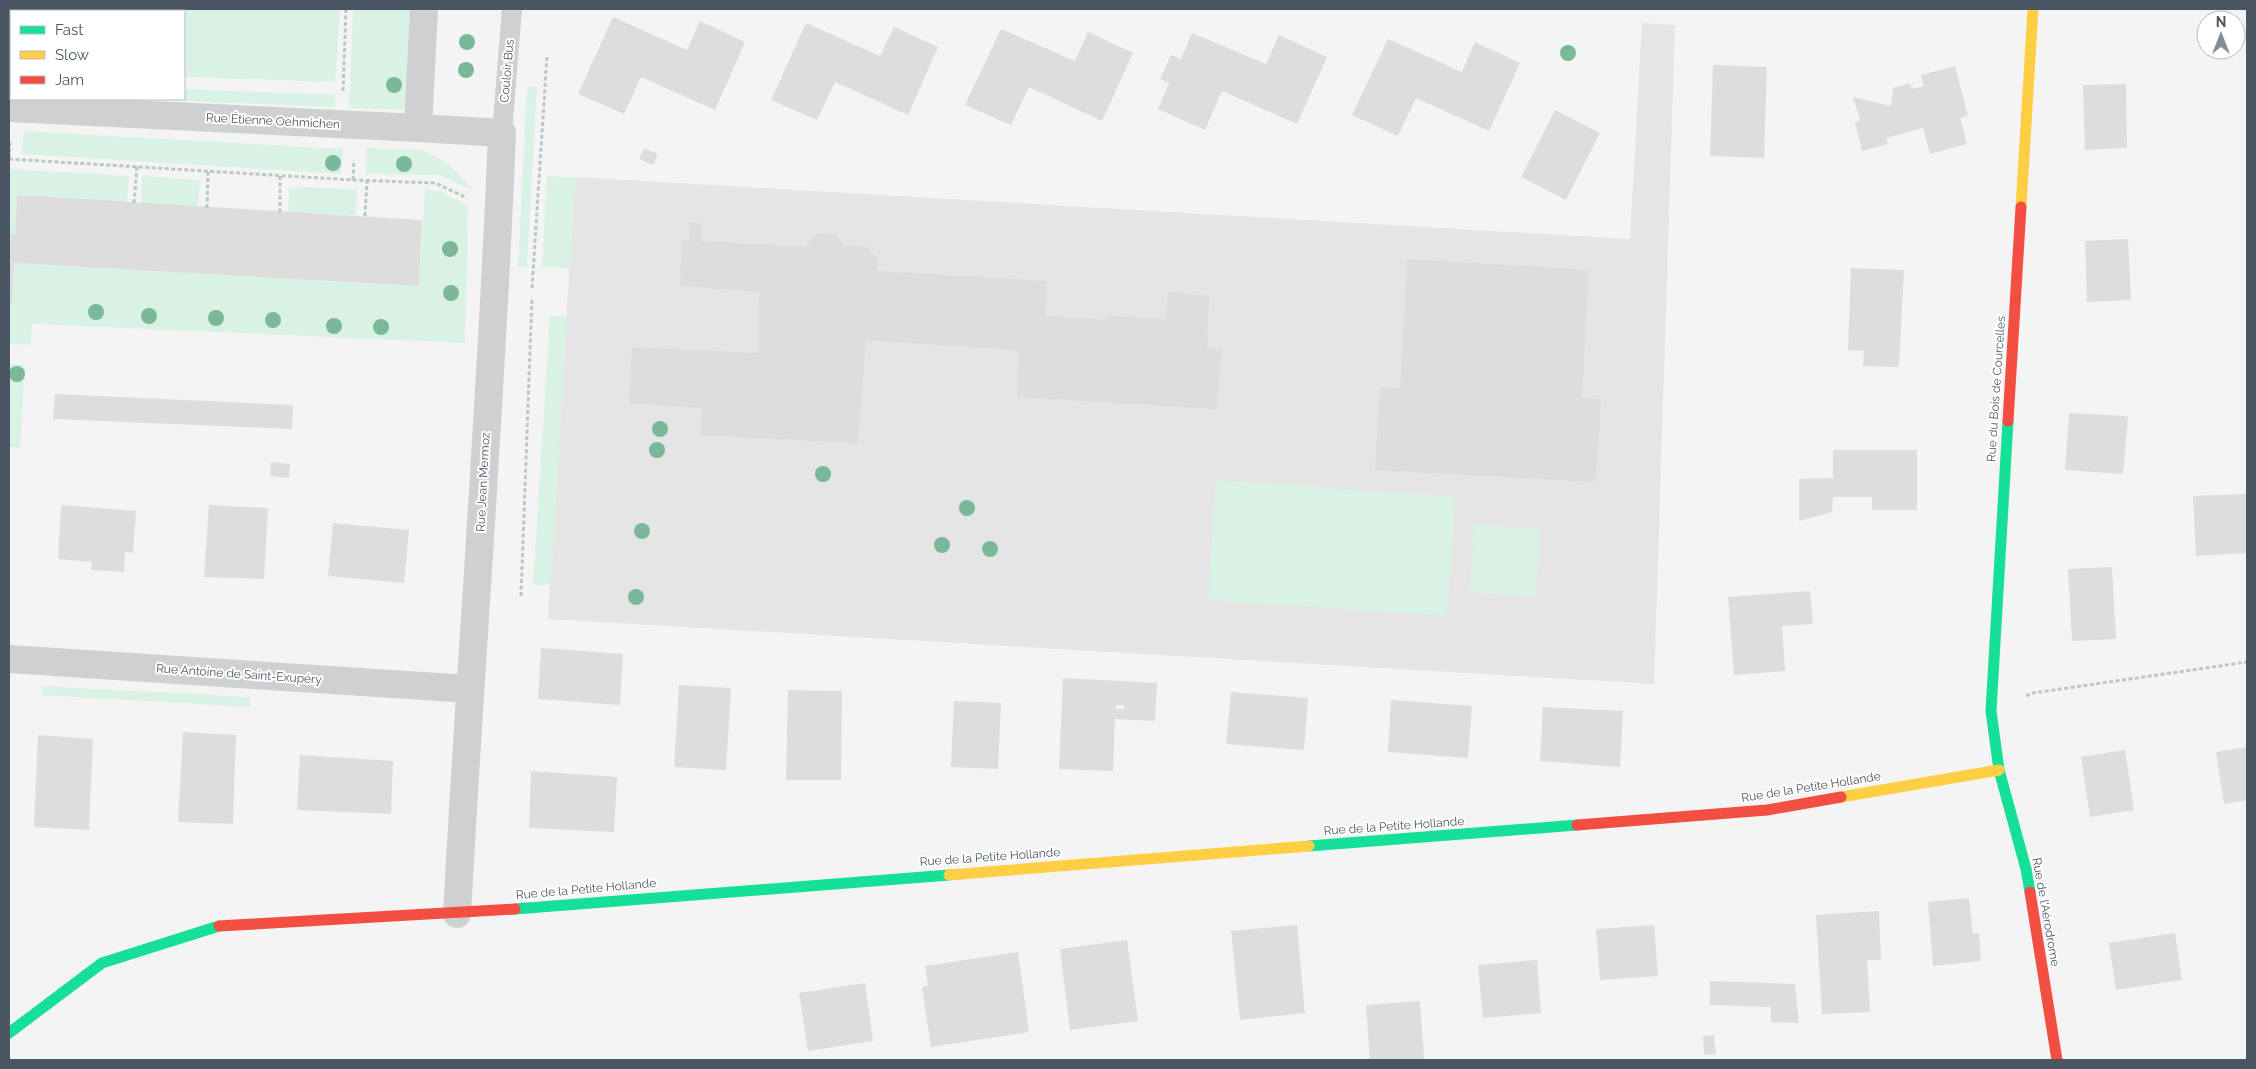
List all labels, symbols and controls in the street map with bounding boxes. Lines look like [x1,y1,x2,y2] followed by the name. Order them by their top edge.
[10,10,185,100] legend
[2196,10,2246,60] north arrow
[2216,14,2226,30] text: N
[55,21,83,39] text: Fast
[497,39,517,103] street label: Couloir Bus
[55,46,89,64] text: Slow
[55,71,84,89] text: Jam
[206,110,340,132] street label: Rue Étienne Oehmichen
[1984,315,2008,462] street label: Rue du Bois de Courcelles
[473,432,493,532] street label: Rue Jean Mermoz
[156,661,323,687] street label: Rue Antoine de Saint-Exupéry
[1740,769,1882,805] street label: Rue de la Petite Hollande
[1323,814,1465,838] street label: Rue de la Petite Hollande
[919,845,1061,869] street label: Rue de la Petite Hollande
[2030,857,2062,967] street label: Rue de l'Aérodrome
[515,876,657,902] street label: Rue de la Petite Hollande

